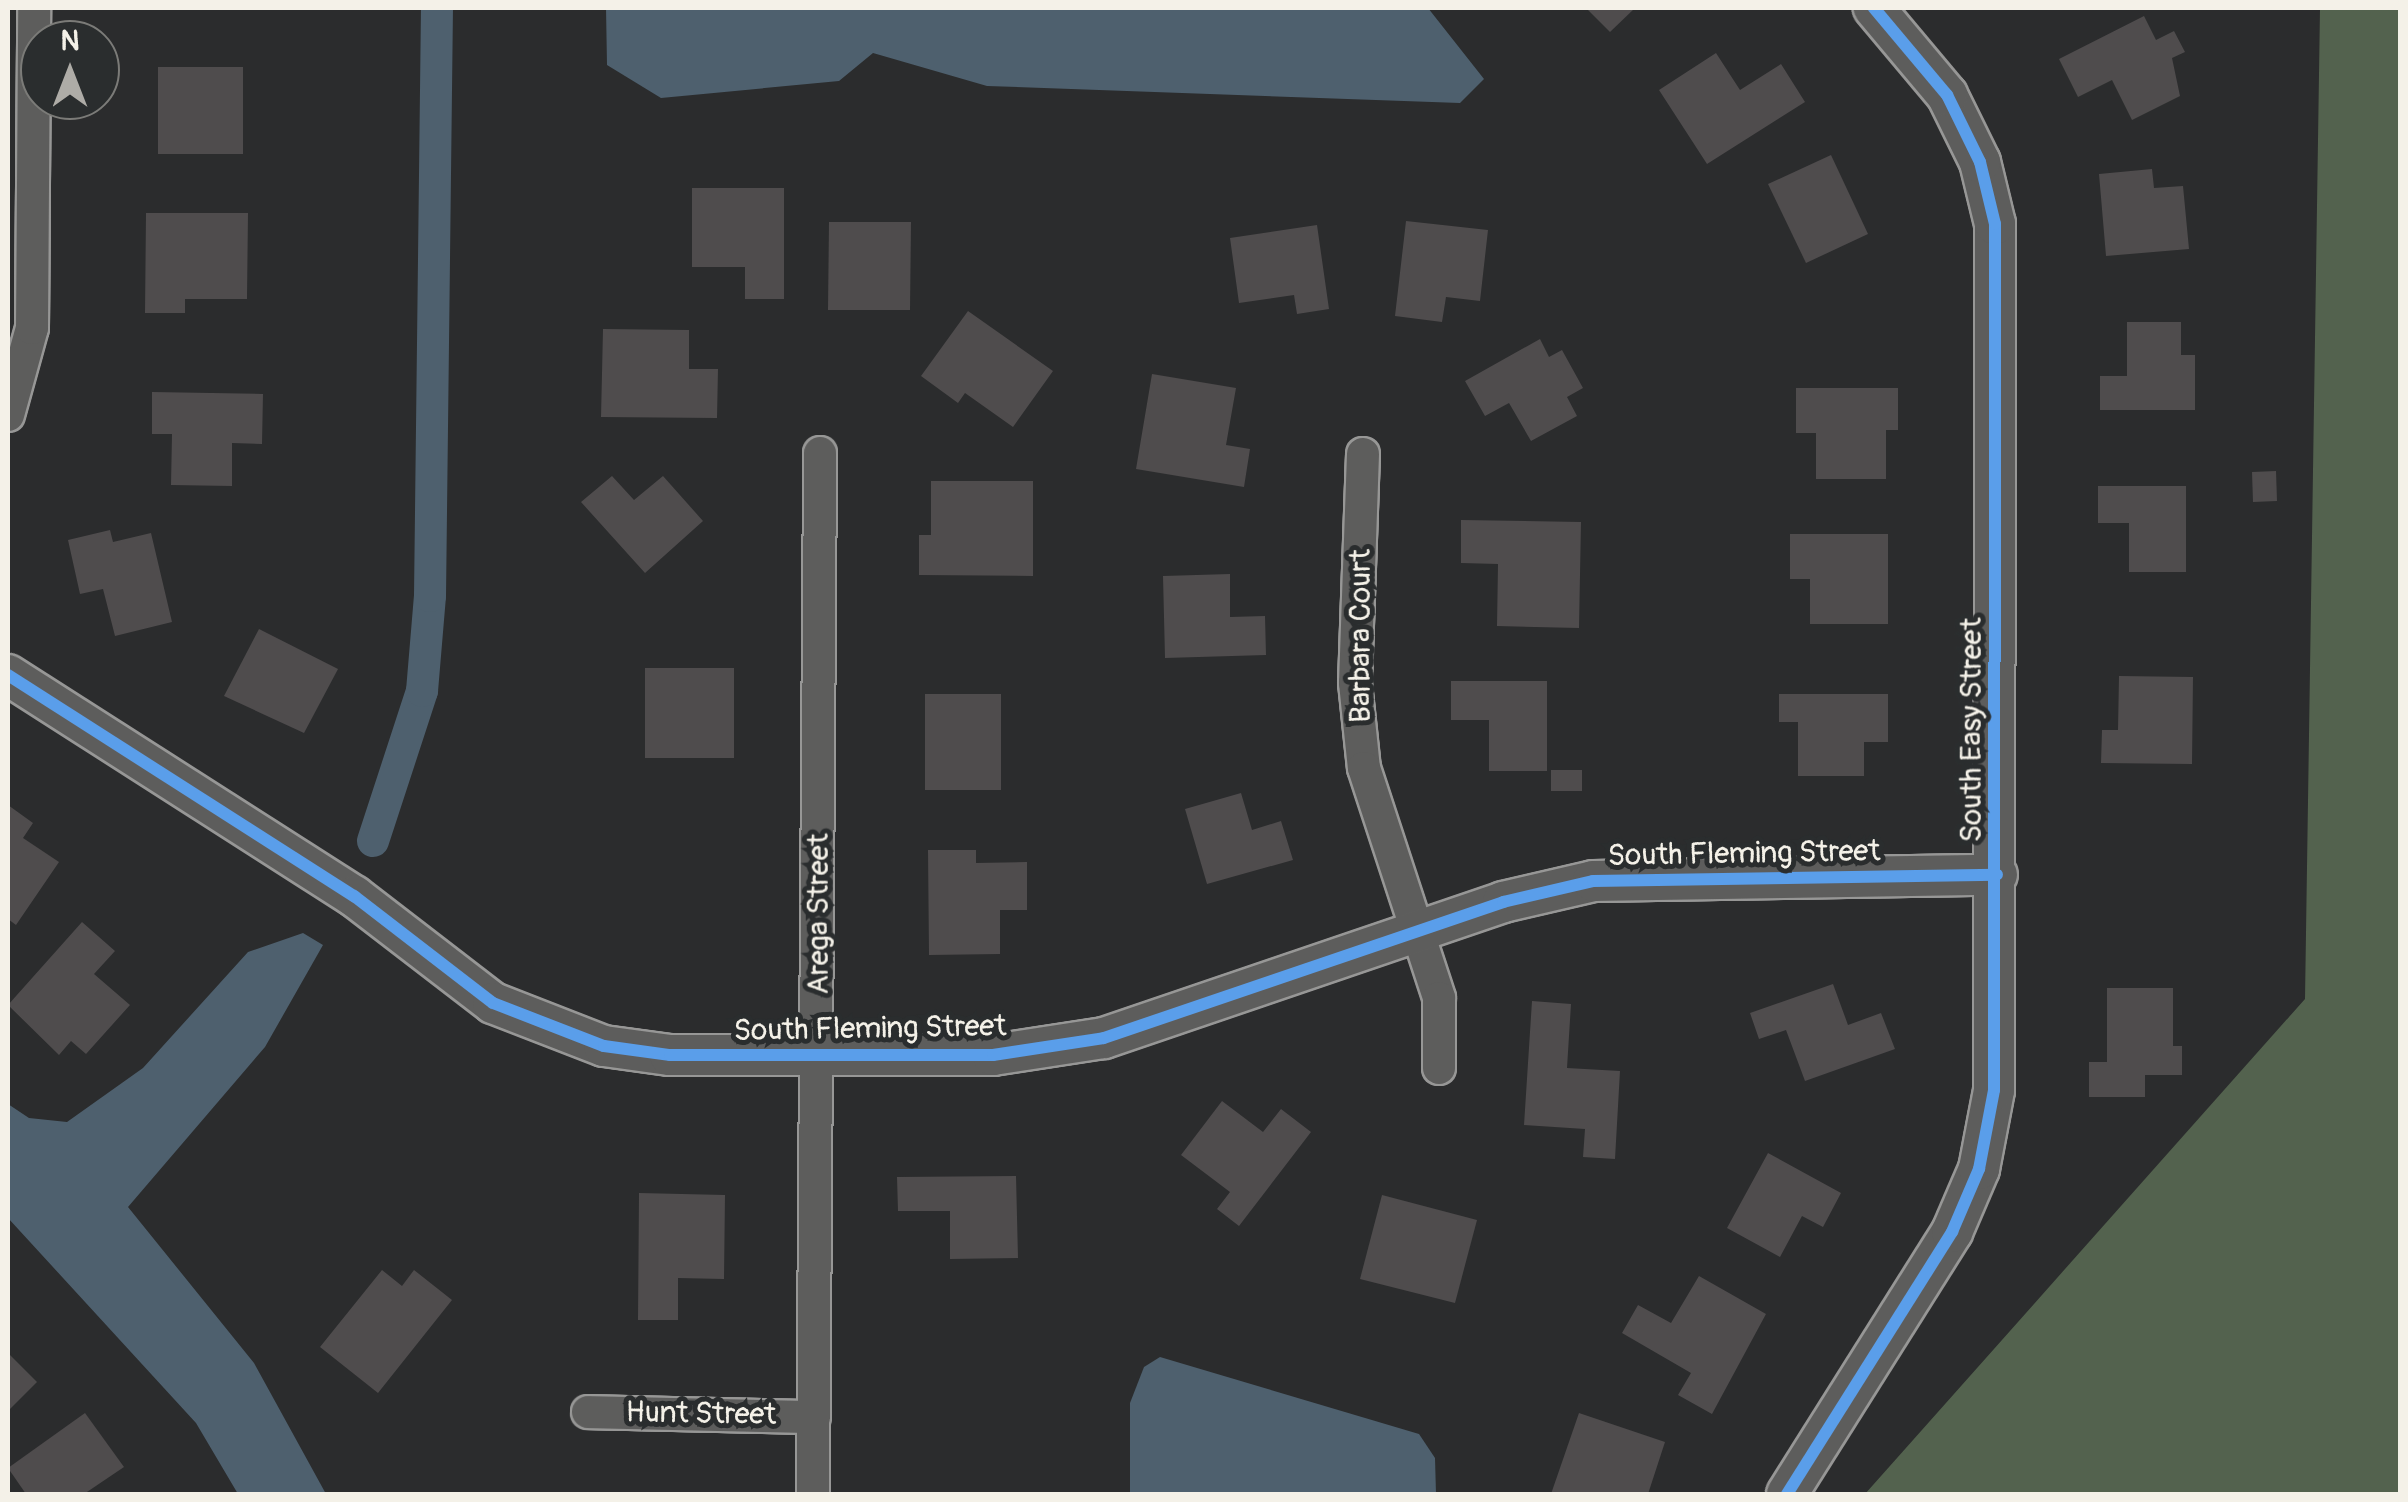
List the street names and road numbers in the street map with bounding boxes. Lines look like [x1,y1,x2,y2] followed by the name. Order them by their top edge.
[1343,549,1379,723] street label: Barbara Court
[1954,618,1990,842] street label: South Easy Street
[801,833,837,995] street label: Arega Street
[1607,834,1881,874] street label: South Fleming Street
[733,1009,1007,1049] street label: South Fleming Street
[625,1395,777,1433] street label: Hunt Street

